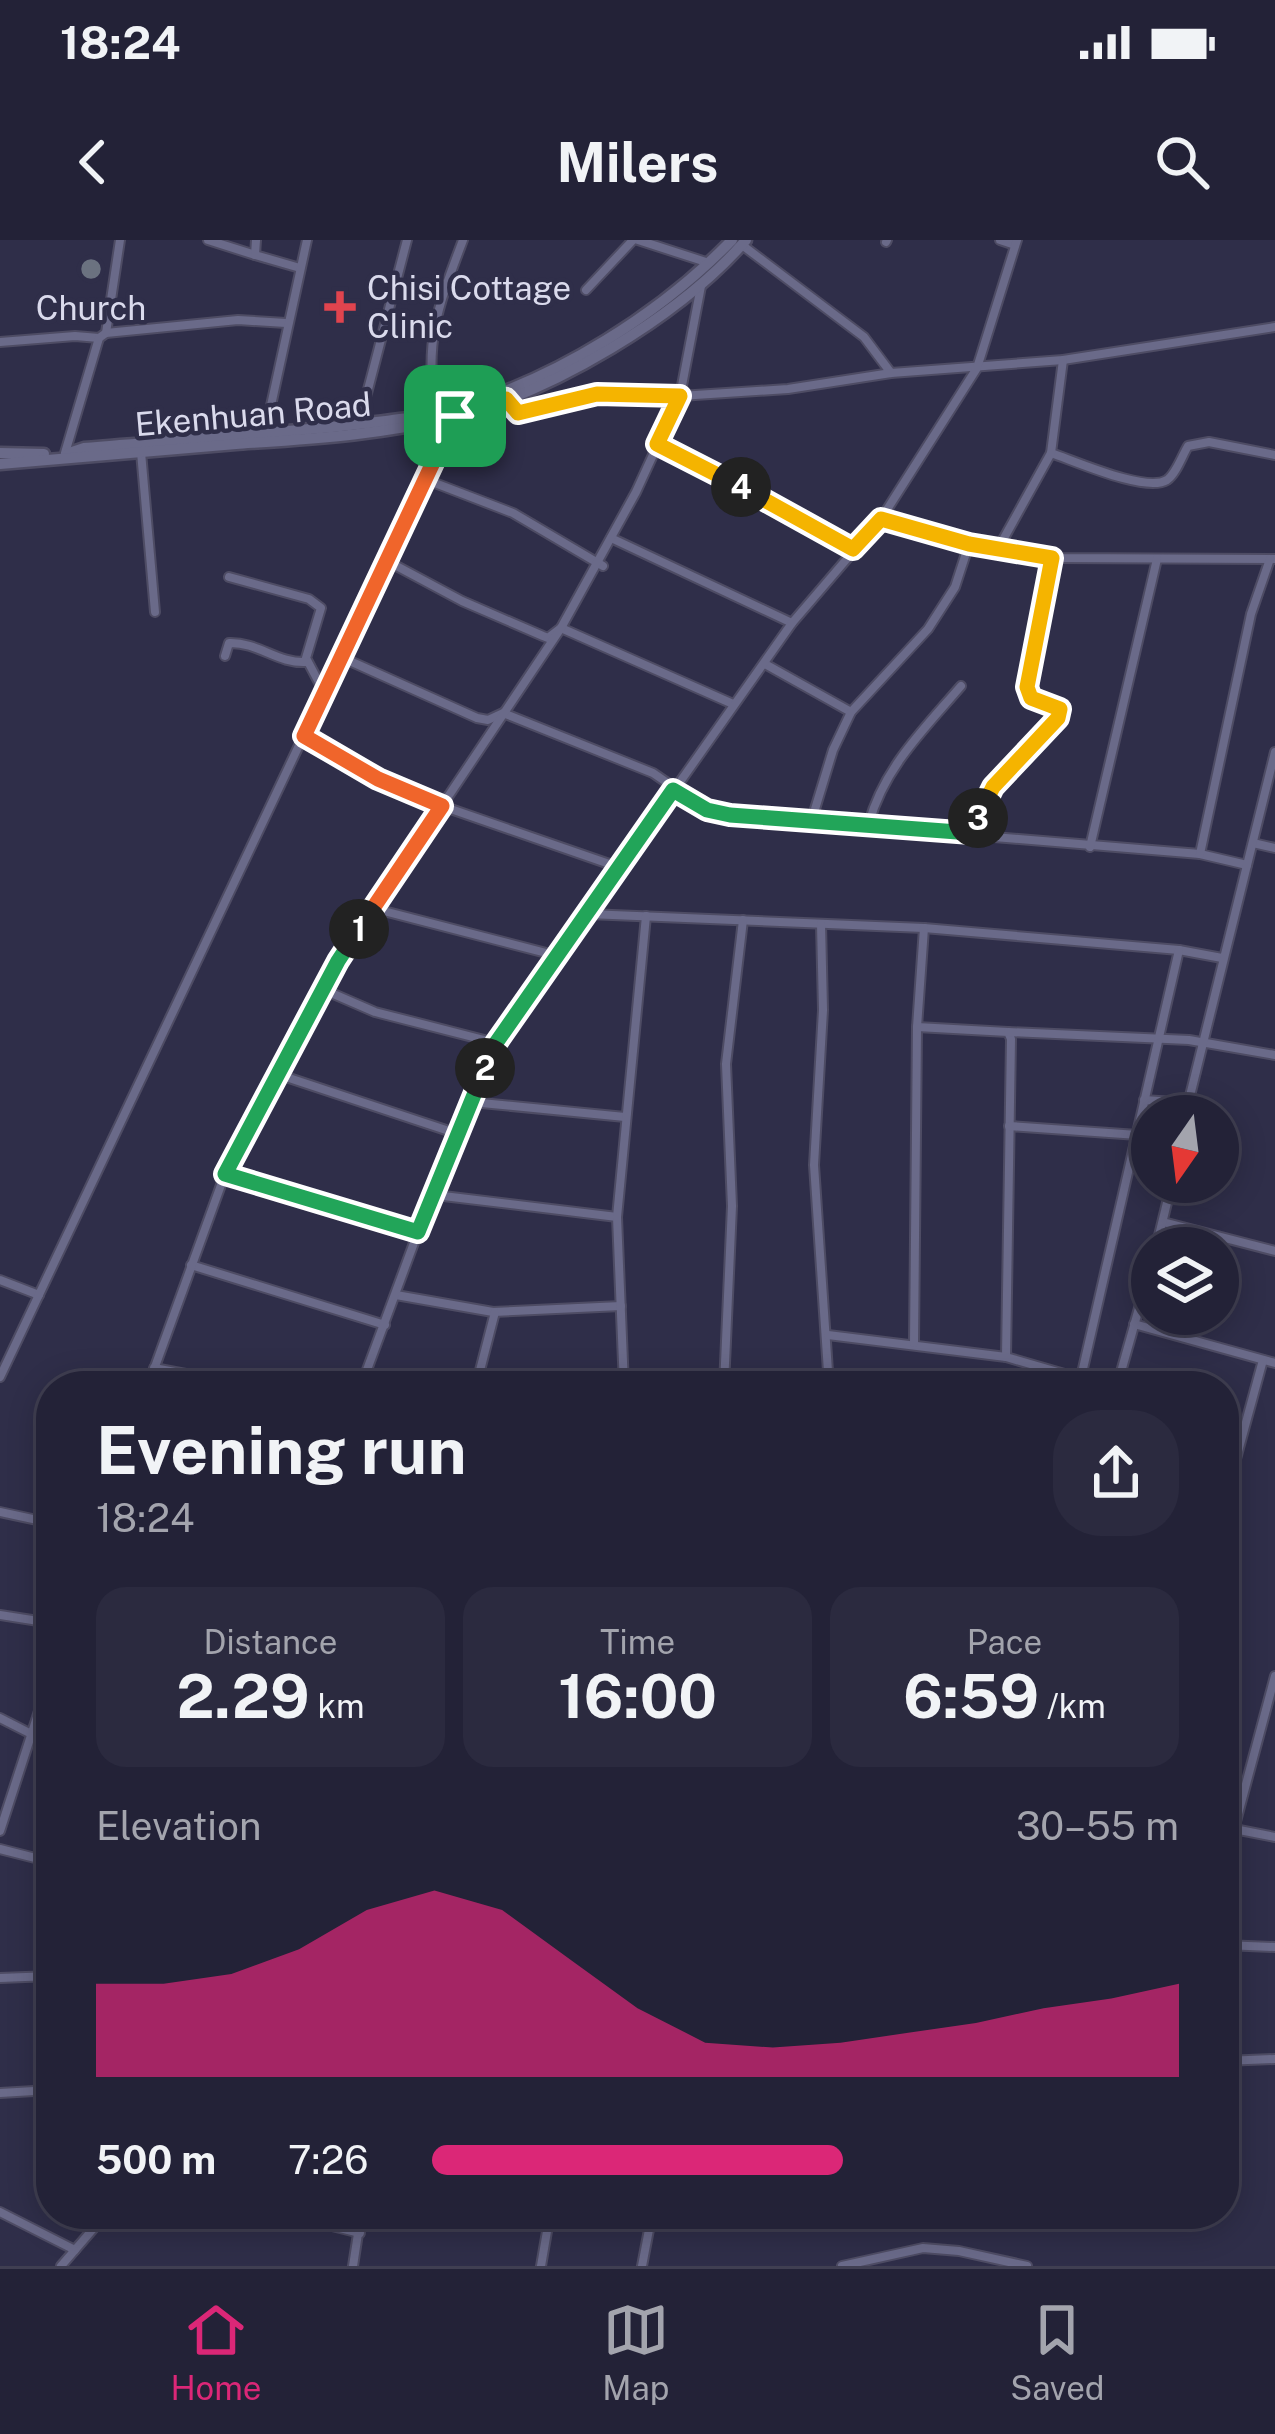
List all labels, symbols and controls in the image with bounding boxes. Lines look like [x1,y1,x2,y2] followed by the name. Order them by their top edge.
[60,16,181,69] text: 18:24
[60,129,126,195] icon: back
[1149,129,1215,195] icon: search
[556,131,719,194] text: Milers
[78,256,104,282] marker: Church
[367,269,571,345] place label: Chisi Cottage Clinic
[36,289,146,327] place label: Church
[324,291,356,323] marker: Chisi Cottage Clinic
[404,365,506,467] pin
[422,383,488,449] icon: arrive
[133,385,373,443] street label: Ekenhuan Road
[711,457,771,517] pin: 4
[730,468,752,506] text: 4
[948,788,1008,848] pin: 3
[967,799,989,837] text: 3
[329,899,389,959] pin: 1
[352,910,366,948] text: 1
[455,1038,515,1098] pin: 2
[475,1049,495,1087] text: 2
[1131,1095,1239,1203] north arrow
[1131,1095,1239,1335] map controls
[1131,1227,1239,1335] button: layers
[1053,1410,1179,1536] button: share
[96,1411,467,1489] text: Evening run
[96,1495,194,1541] text: 18:24
[204,1623,337,1661] text: Distance
[600,1623,675,1661] text: Time
[967,1623,1042,1661] text: Pace
[176,1661,310,1732] text: 2.29
[558,1661,717,1732] text: 16:00
[903,1661,1039,1732] text: 6:59
[310,1687,365,1725] text: km
[1039,1687,1106,1725] text: /km
[96,1803,262,1849] text: Elevation
[1016,1803,1179,1849] text: 30–55 m
[96,2137,216,2183] text: 500 m
[288,2137,369,2183] text: 7:26
[170,2297,261,2407] tab: Home
[602,2297,669,2407] tab: Map
[1010,2297,1105,2407] tab: Saved

